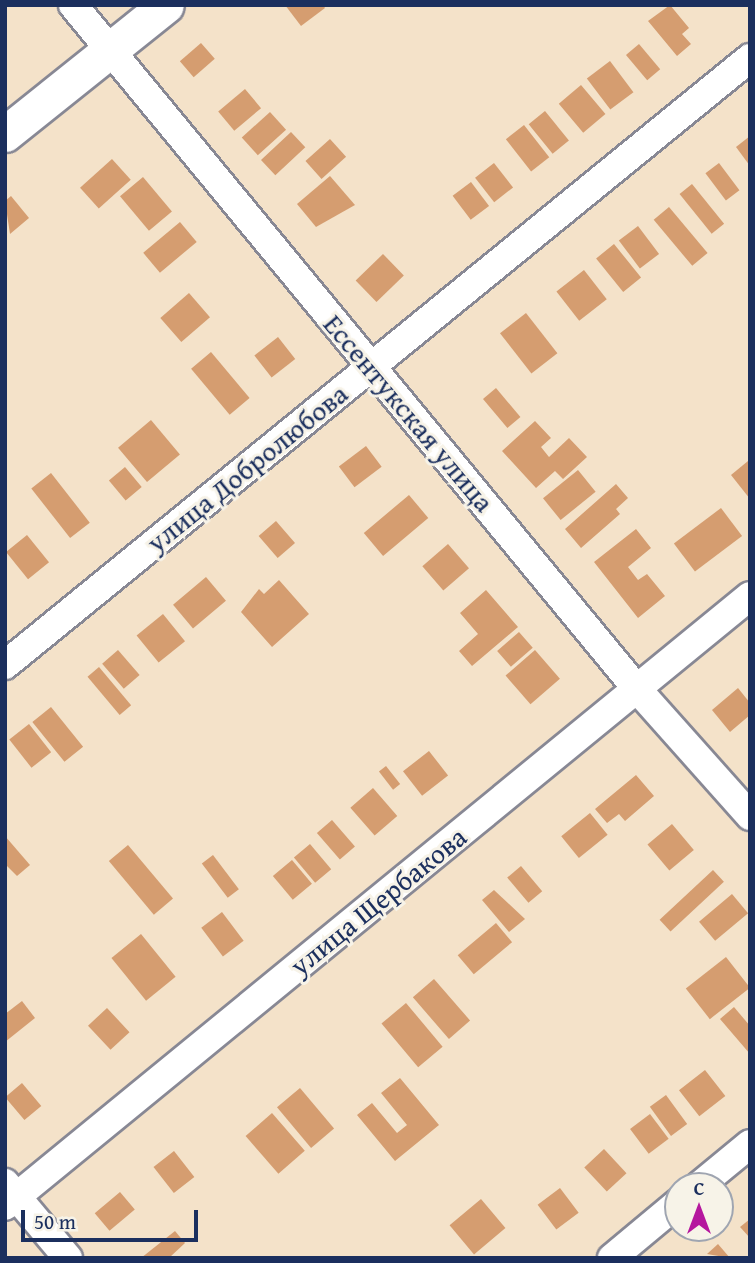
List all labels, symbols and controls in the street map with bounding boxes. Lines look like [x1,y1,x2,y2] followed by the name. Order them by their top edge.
[317,308,501,518] street label: Ессентукская улица
[140,377,354,559] street label: улица Добролюбова
[283,820,473,982] street label: улица Щербакова
[664,1172,734,1242] north arrow
[694,1174,704,1202] text: С
[24,1196,201,1240] scale bar
[34,1206,76,1237] text: 50 m

